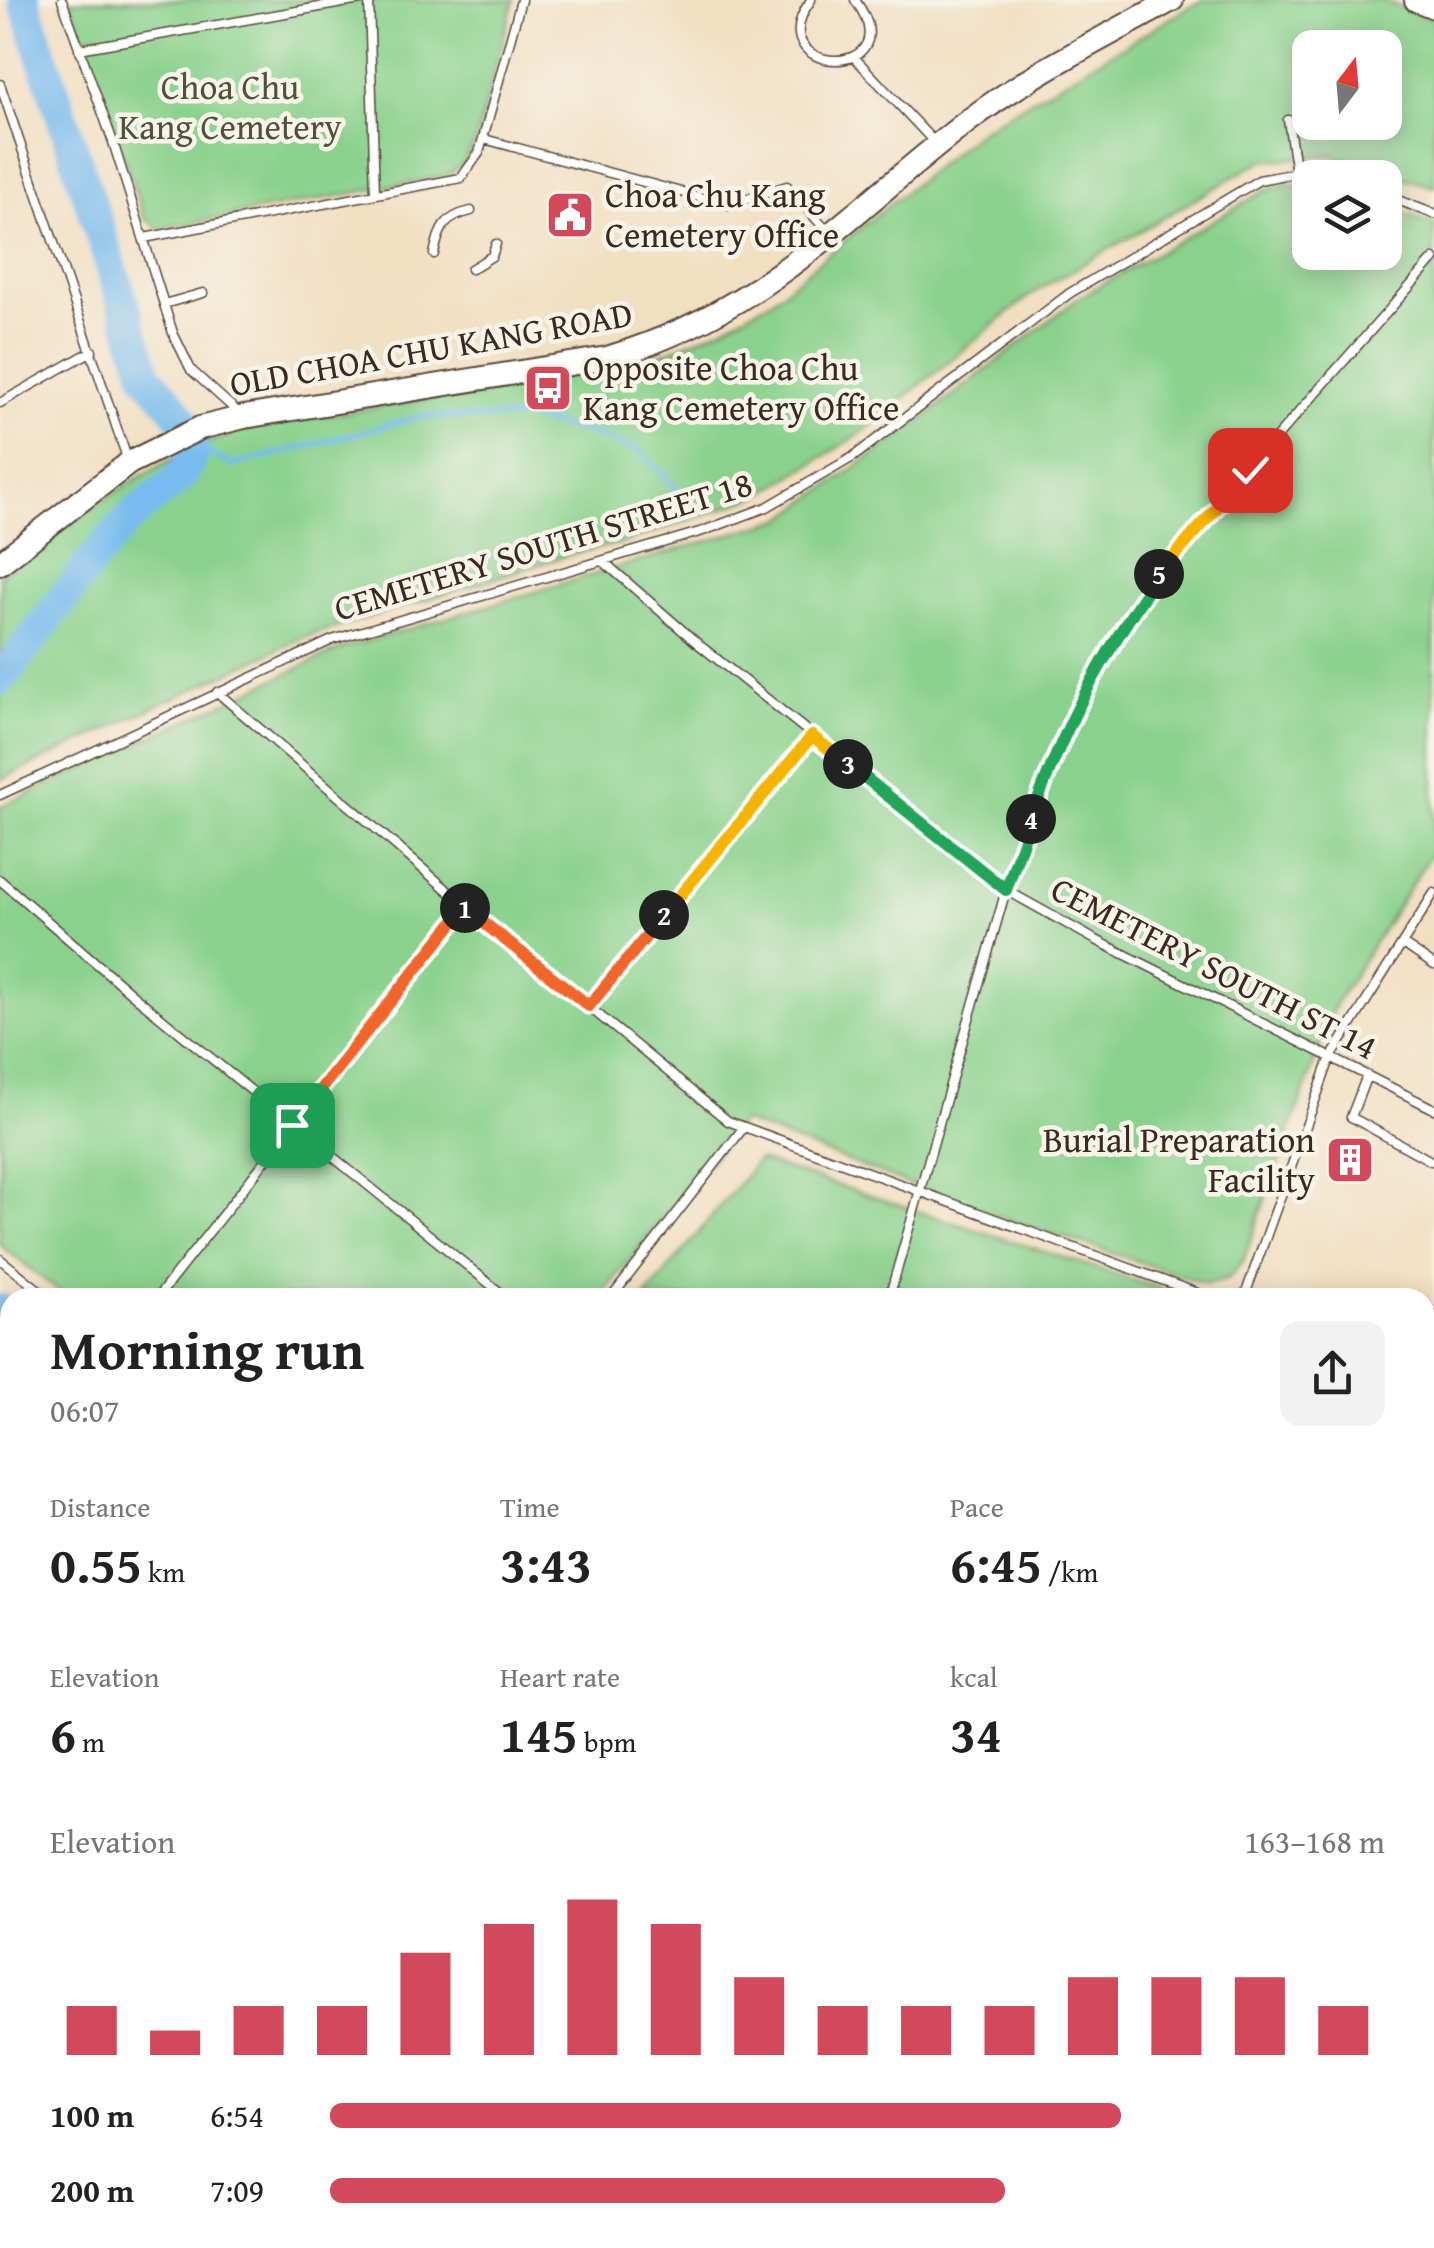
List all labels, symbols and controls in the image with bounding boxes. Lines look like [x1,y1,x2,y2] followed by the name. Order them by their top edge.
[1292,30,1402,140] north arrow
[1292,30,1402,270] map controls
[118,61,342,152] park label: Choa Chu Kang Cemetery
[1292,160,1402,270] button: layers
[605,169,839,260] place label: Choa Chu Kang Cemetery Office
[544,189,596,241] public building icon: Choa Chu Kang Cemetery Office
[226,288,636,409] street label: OLD CHOA CHU KANG ROAD
[583,342,899,433] place label: Opposite Choa Chu Kang Cemetery Office
[522,362,574,414] bus stop icon: Opposite Choa Chu Kang Cemetery Office
[1208,428,1293,513] pin
[1223,443,1278,498] icon: check
[328,458,758,633] street label: CEMETERY SOUTH STREET 18
[1134,549,1184,599] pin: 5
[1152,553,1166,594] text: 5
[823,739,873,789] pin: 3
[841,743,855,784] text: 3
[1006,794,1056,844] pin: 4
[1024,798,1038,839] text: 4
[1043,863,1386,1072] street label: CEMETERY SOUTH ST 14
[440,883,490,933] pin: 1
[458,887,472,928] text: 1
[639,890,689,940] pin: 2
[657,894,671,935] text: 2
[250,1083,335,1168] pin
[265,1098,320,1153] icon: arrive
[1043,1114,1316,1205] place label: Burial Preparation Facility
[1324,1134,1376,1186] building icon: Burial Preparation Facility
[50,1309,364,1389] text: Morning run
[1280,1321,1385,1426] button: share
[50,1387,119,1434] text: 06:07
[50,1486,150,1527] text: Distance
[500,1486,560,1527] text: Time
[950,1486,1004,1527] text: Pace
[50,1527,142,1600] text: 0.55
[500,1527,592,1600] text: 3:43
[950,1527,1042,1600] text: 6:45
[142,1551,185,1592] text: km
[1042,1551,1098,1592] text: /km
[50,1656,160,1697] text: Elevation
[500,1656,620,1697] text: Heart rate
[950,1656,998,1697] text: kcal
[50,1697,76,1770] text: 6
[500,1697,578,1770] text: 145
[950,1697,1002,1770] text: 34
[76,1721,105,1762] text: m
[578,1721,636,1762] text: bpm
[50,1818,175,1865] text: Elevation
[1244,1818,1385,1865] text: 163–168 m
[50,2092,134,2139] text: 100 m
[210,2092,264,2139] text: 6:54
[50,2167,134,2214] text: 200 m
[210,2167,264,2214] text: 7:09

